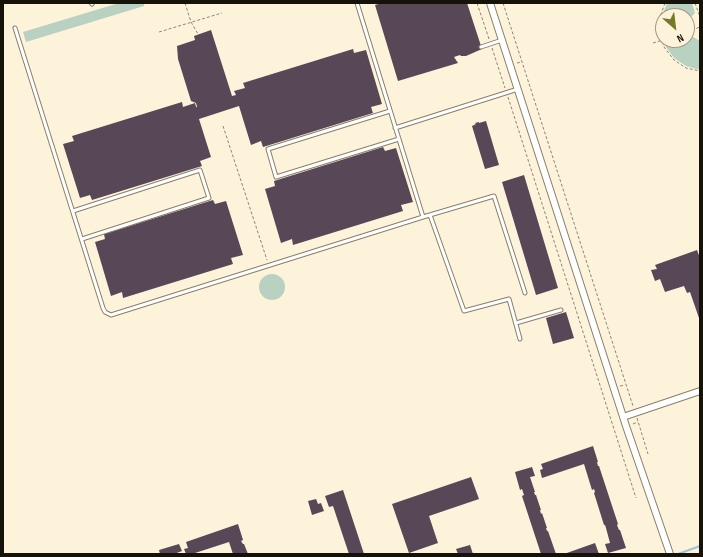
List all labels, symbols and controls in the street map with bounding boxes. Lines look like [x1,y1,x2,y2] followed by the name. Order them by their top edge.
[655,8,695,48] north arrow
[675,31,686,45] text: N

